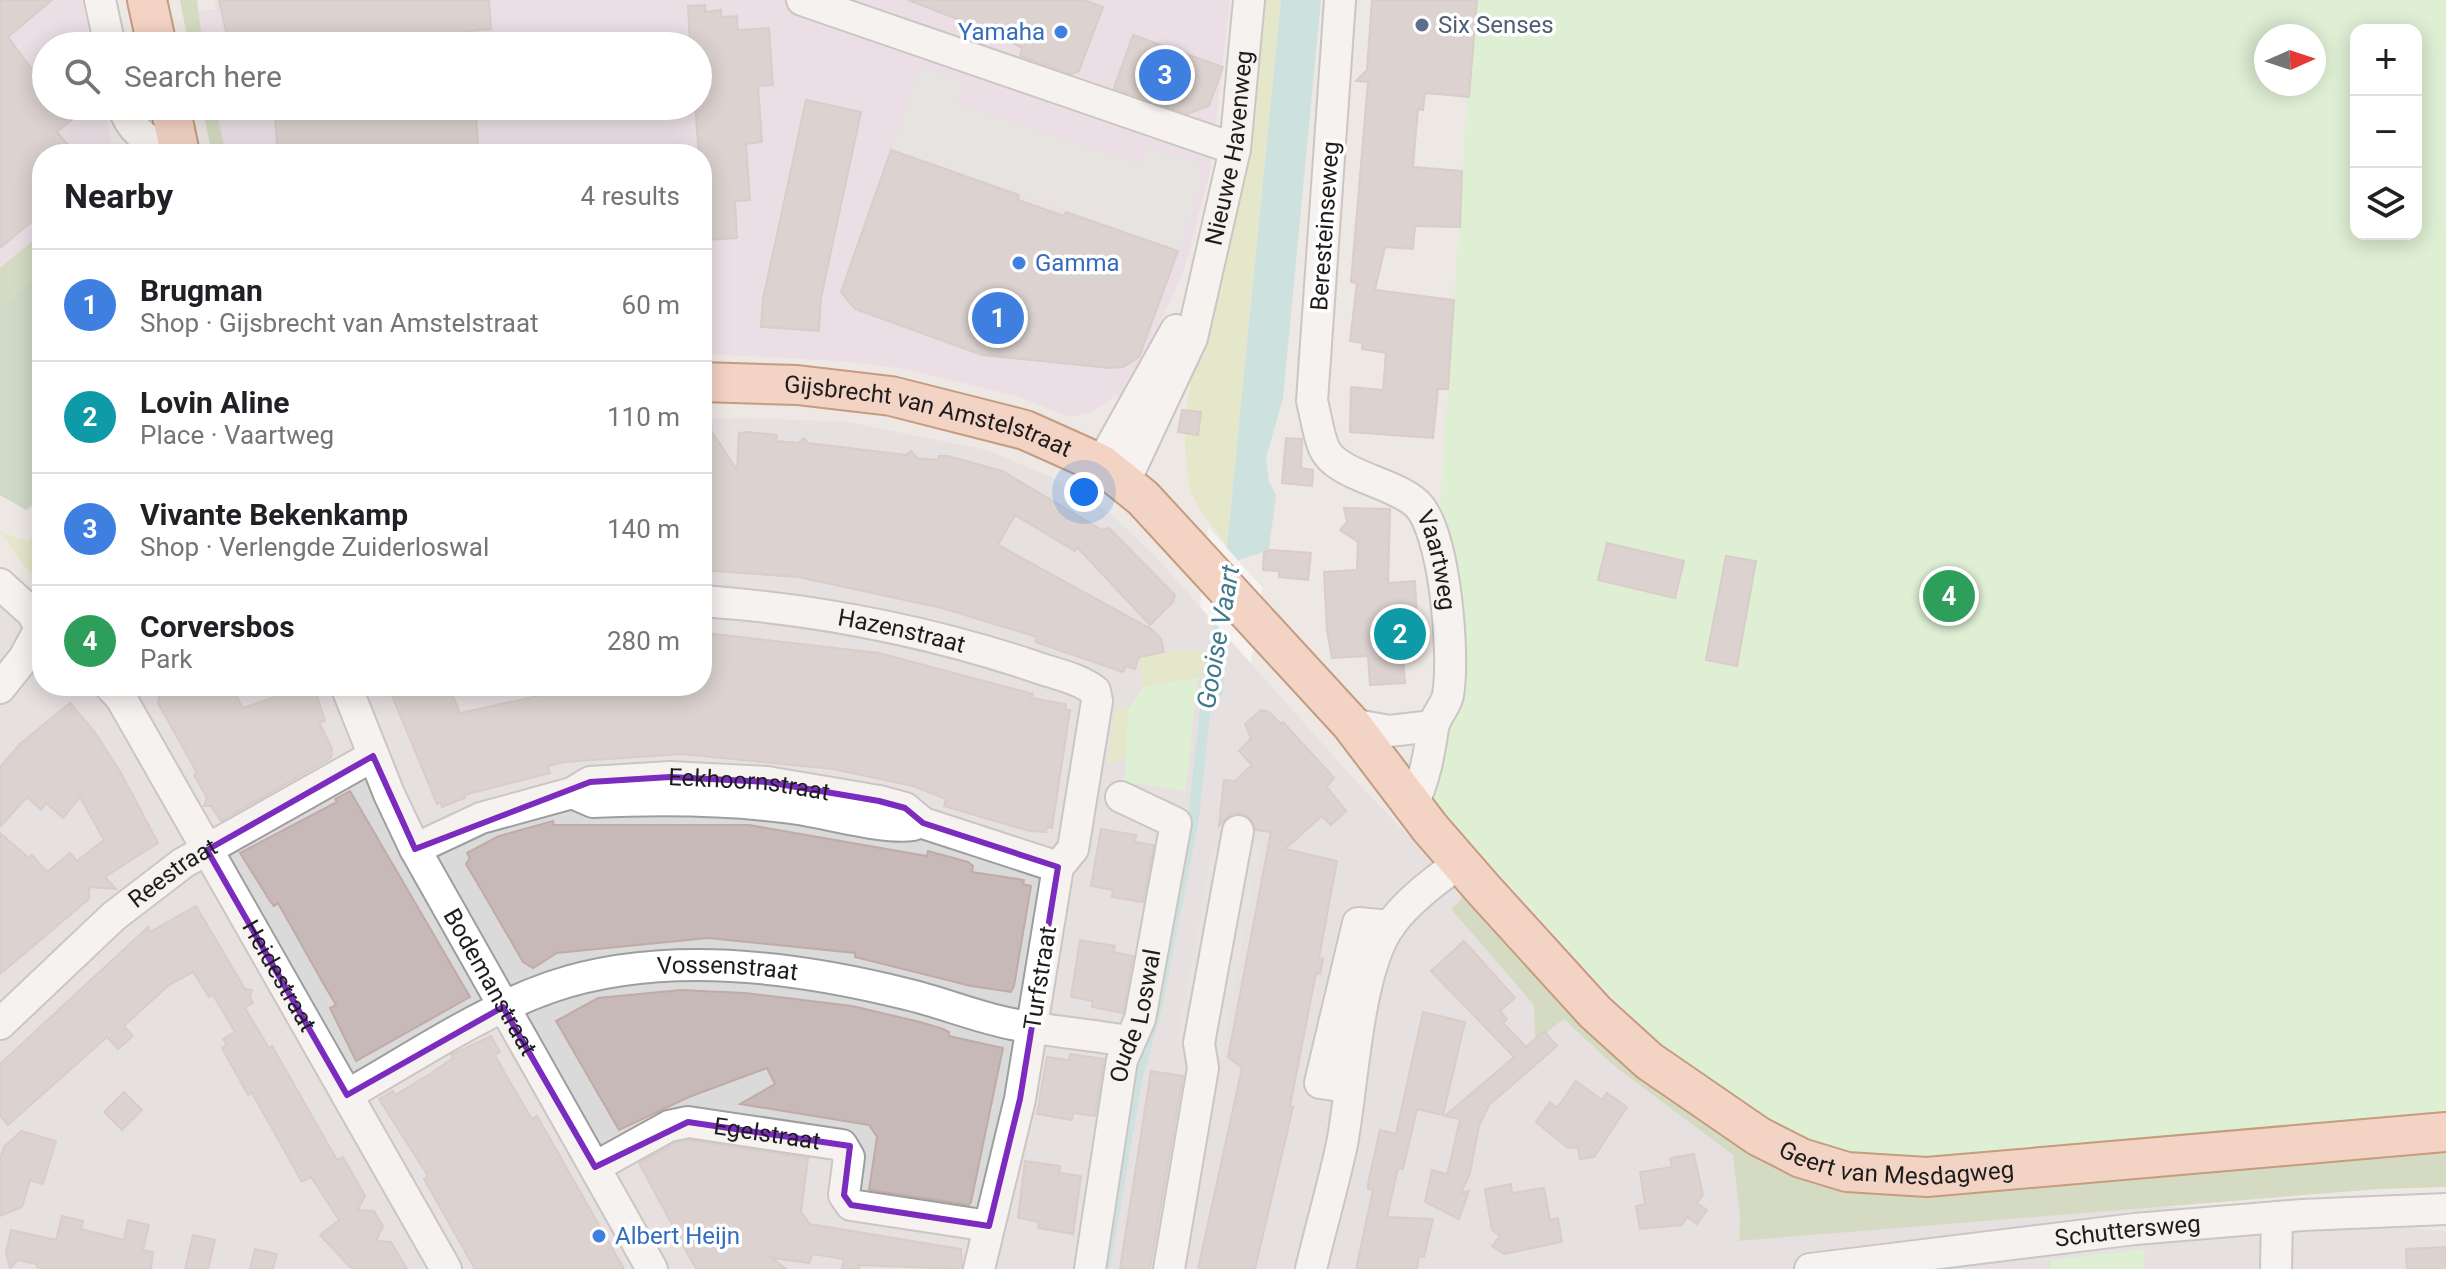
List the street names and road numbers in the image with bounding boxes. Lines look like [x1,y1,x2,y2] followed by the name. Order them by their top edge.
[1200,49,1258,248] street label: Nieuwe Havenweg
[1305,140,1345,312] street label: Beresteinseweg
[784,371,1076,463] street label: Gijsbrecht van Amstelstraat
[1411,506,1461,612] street label: Vaartweg
[836,603,969,659] street label: Hazenstraat
[668,763,832,806] street label: Eekhoornstraat
[123,833,222,914] street label: Reestraat
[438,904,543,1061] street label: Bodemanstraat
[236,915,322,1037] street label: Heidestraat
[1018,924,1062,1032] street label: Turfstraat
[1105,947,1167,1084] street label: Oude Loswal
[656,951,800,986] street label: Vossenstraat
[712,1112,822,1156] street label: Egelstraat
[1774,1135,2015,1191] street label: Geert van Mesdagweg
[2053,1210,2202,1253] street label: Schuttersweg

